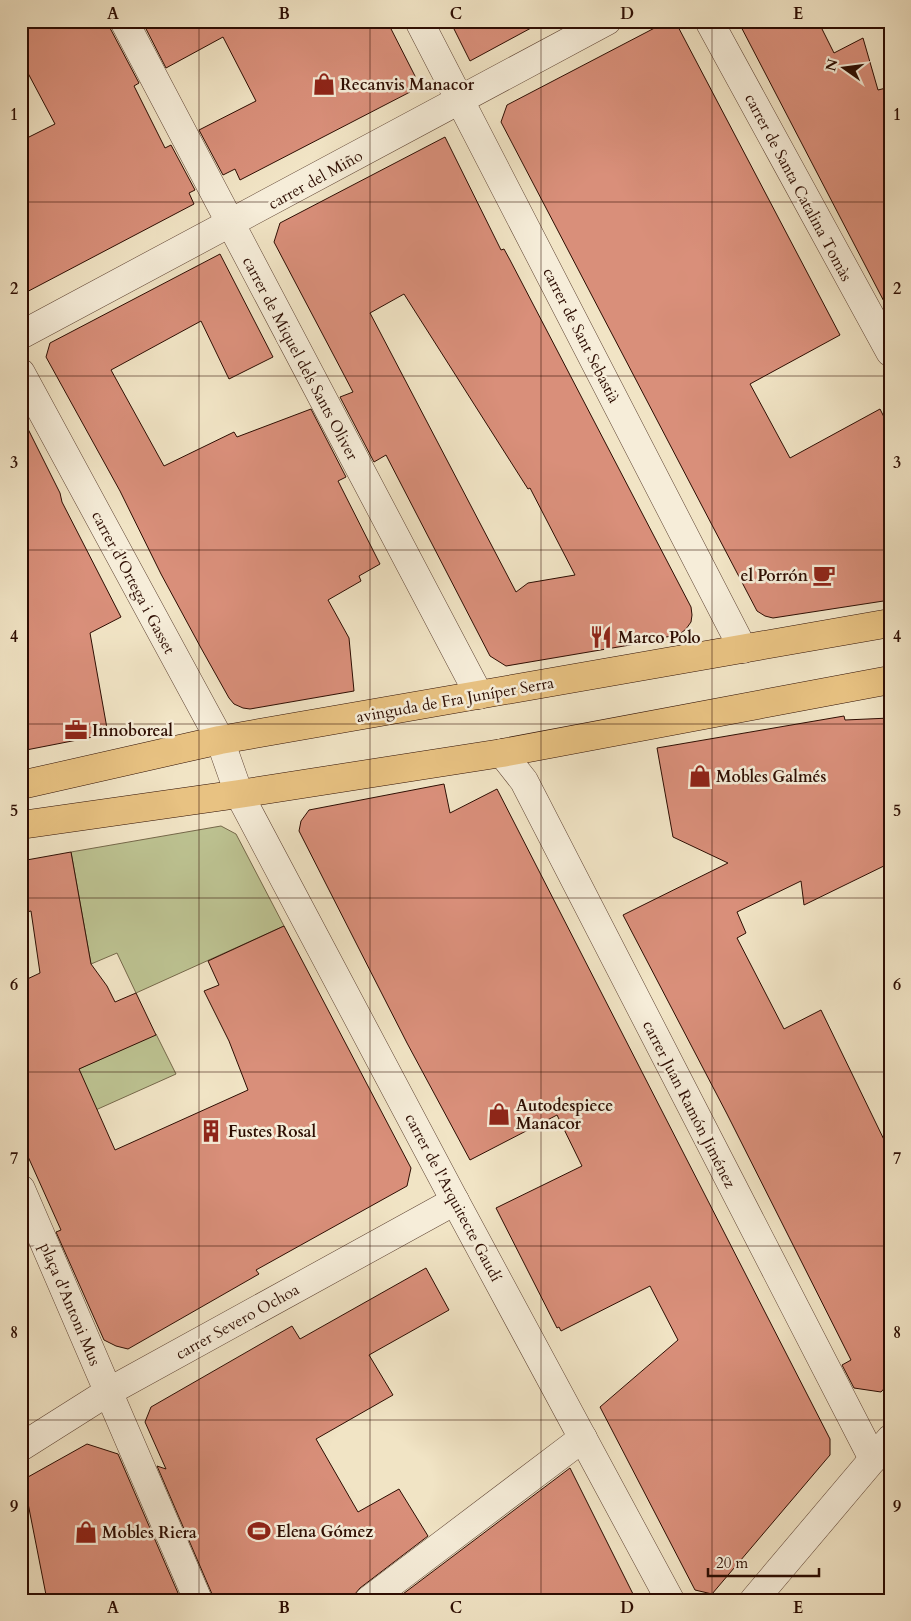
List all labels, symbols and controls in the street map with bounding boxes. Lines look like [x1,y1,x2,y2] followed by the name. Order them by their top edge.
[107,3,119,25] text: A
[278,3,290,25] text: B
[450,3,462,25] text: C
[620,3,634,25] text: D
[793,3,803,25] text: E
[818,42,868,92] north arrow
[821,57,843,73] text: N
[311,71,337,97] shop icon: Recanvis Manacor
[340,74,475,96] place label: Recanvis Manacor
[739,90,857,285] street label: carrer de Santa Catalina Tomàs
[10,104,18,126] text: 1
[893,104,901,126] text: 1
[264,145,367,215] street label: carrer del Miño
[237,253,363,464] street label: carrer de Miquel dels Sants Oliver
[537,264,625,407] street label: carrer de Sant Sebastià
[10,278,18,300] text: 2
[893,278,901,300] text: 2
[10,452,18,474] text: 3
[893,452,901,474] text: 3
[86,507,180,658] street label: carrer d'Ortega i Gasset
[811,562,837,588] cafe icon: el Porrón
[740,565,809,587] place label: el Porrón
[588,624,614,650] restaurant icon: Marco Polo
[10,626,18,648] text: 4
[893,626,901,648] text: 4
[618,627,701,649] place label: Marco Polo
[355,672,556,728] street label: avinguda de Fra Juníper Serra
[63,717,89,743] office icon: Innoboreal
[92,720,173,742] place label: Innoboreal
[687,763,713,789] shop icon: Mobles Galmés
[716,766,827,788] place label: Mobles Galmés
[10,800,18,822] text: 5
[893,800,901,822] text: 5
[10,974,18,996] text: 6
[893,974,901,996] text: 6
[637,1017,741,1192] street label: carrer Juan Ramón Jiménez
[516,1095,613,1135] place label: Autodespiece Manacor
[486,1101,512,1127] shop icon: Autodespiece Manacor
[399,1109,507,1286] street label: carrer de l'Arquitecte Gaudí
[198,1118,224,1144] building icon: Fustes Rosal
[228,1121,317,1143] place label: Fustes Rosal
[10,1148,18,1170] text: 7
[893,1148,901,1170] text: 7
[34,1240,106,1369] street label: plaça d'Antoni Mus
[172,1279,303,1365] street label: carrer Severo Ochoa
[10,1322,18,1344] text: 8
[893,1322,901,1344] text: 8
[10,1496,18,1518] text: 9
[893,1496,901,1518] text: 9
[246,1518,272,1544] sports icon: Elena Gómez
[73,1519,99,1545] shop icon: Mobles Riera
[276,1521,374,1543] place label: Elena Gómez
[102,1522,197,1544] place label: Mobles Riera
[708,1546,820,1578] scale bar
[716,1553,748,1573] text: 20 m
[107,1597,119,1619] text: A
[278,1597,290,1619] text: B
[450,1597,462,1619] text: C
[620,1597,634,1619] text: D
[793,1597,803,1619] text: E

